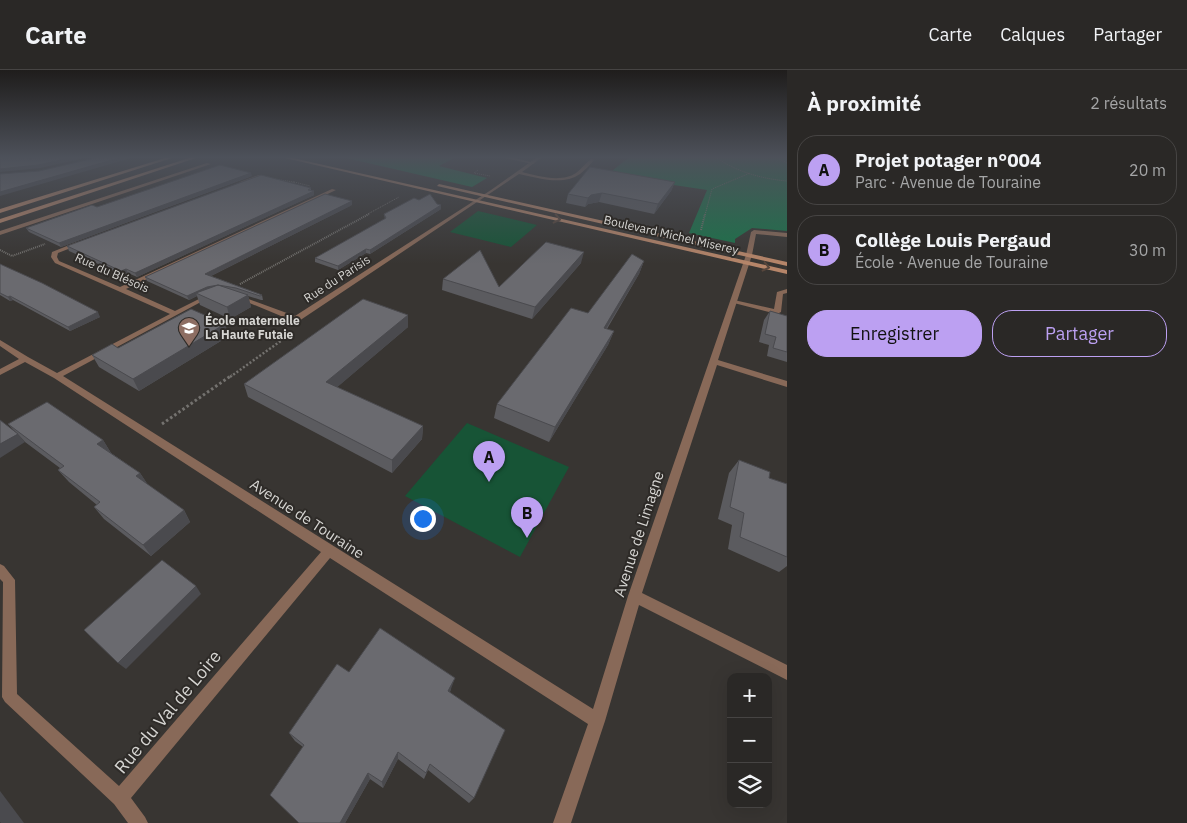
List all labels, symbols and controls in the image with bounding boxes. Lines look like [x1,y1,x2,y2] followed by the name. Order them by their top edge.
[25,19,87,51] text: Carte
[929,23,972,46] text: Carte
[1000,23,1065,46] text: Calques
[1093,23,1162,46] text: Partager
[807,89,921,117] text: À proximité
[1090,93,1167,113] text: 2 résultats
[855,148,1041,172] text: Projet potager n°004
[819,160,829,180] text: A
[1129,160,1166,180] text: 20 m
[855,172,1041,192] text: Parc · Avenue de Touraine
[602,212,740,257] street label: Boulevard Michel Miserey
[552,213,561,224] one-way arrow
[855,228,1051,252] text: Collège Louis Pergaud
[819,240,829,260] text: B
[1129,240,1166,260] text: 30 m
[73,249,152,296] street label: Rue du Blésois
[301,251,373,306] street label: Rue du Parisis
[855,252,1048,272] text: École · Avenue de Touraine
[762,261,771,272] one-way arrow
[807,310,982,357] button: Enregistrer
[992,310,1167,357] button: Partager
[205,312,300,342] place label: École maternelle La Haute Futaie
[177,316,201,347] school or university icon: École maternelle La Haute Futaie
[473,441,505,482] pin: A
[609,469,668,599] street label: Avenue de Limagne
[246,475,368,563] street label: Avenue de Touraine
[511,497,543,538] pin: B
[410,506,436,532] your location
[109,645,226,778] street label: Rue du Val de Loire
[727,673,772,808] map controls
[727,673,772,718] button: +
[727,718,772,763] button: −
[727,763,772,808] button: layers

